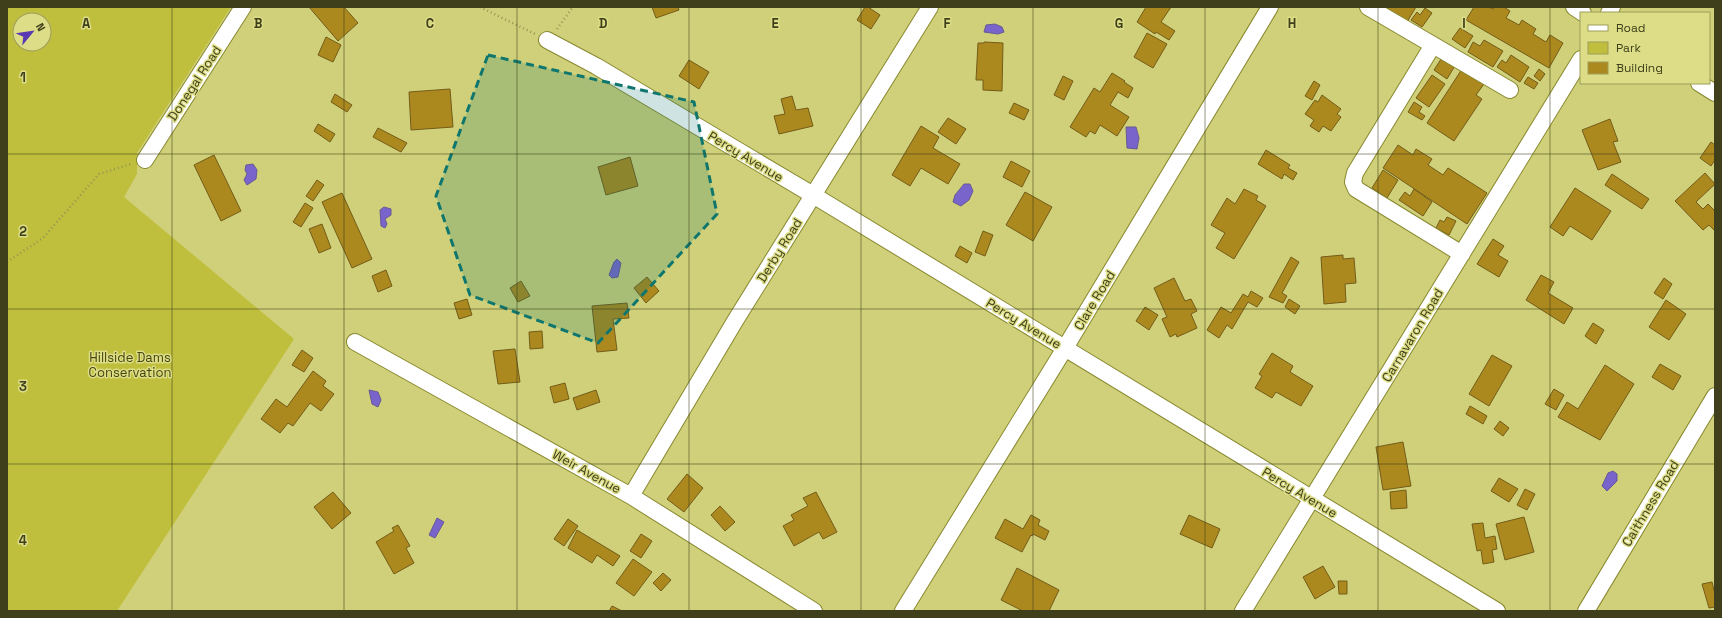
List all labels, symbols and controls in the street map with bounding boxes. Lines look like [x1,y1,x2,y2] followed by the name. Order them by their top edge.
[12,12,52,52] north arrow
[1580,12,1710,84] legend
[82,15,91,32] text: A
[254,15,263,32] text: B
[426,15,434,32] text: C
[599,15,608,32] text: D
[771,15,779,32] text: E
[944,15,951,32] text: F
[1115,15,1123,32] text: G
[1288,15,1296,32] text: H
[1462,15,1466,32] text: I
[1616,20,1645,36] text: Road
[33,21,49,34] text: N
[1616,40,1641,56] text: Park
[164,42,225,124] street label: Donegal Road
[1616,60,1663,76] text: Building
[20,69,26,86] text: 1
[705,127,786,186] street label: Percy Avenue
[753,215,806,286] street label: Derby Road
[19,223,27,240] text: 2
[1070,267,1119,333] street label: Clare Road
[1378,285,1447,385] street label: Carnavaron Road
[983,294,1064,353] street label: Percy Avenue
[89,349,171,381] park label: Hillside Dams Conservation
[19,378,27,395] text: 3
[549,446,624,497] street label: Weir Avenue
[1618,457,1683,549] street label: Caithness Road
[1259,463,1340,522] street label: Percy Avenue
[19,532,27,549] text: 4

